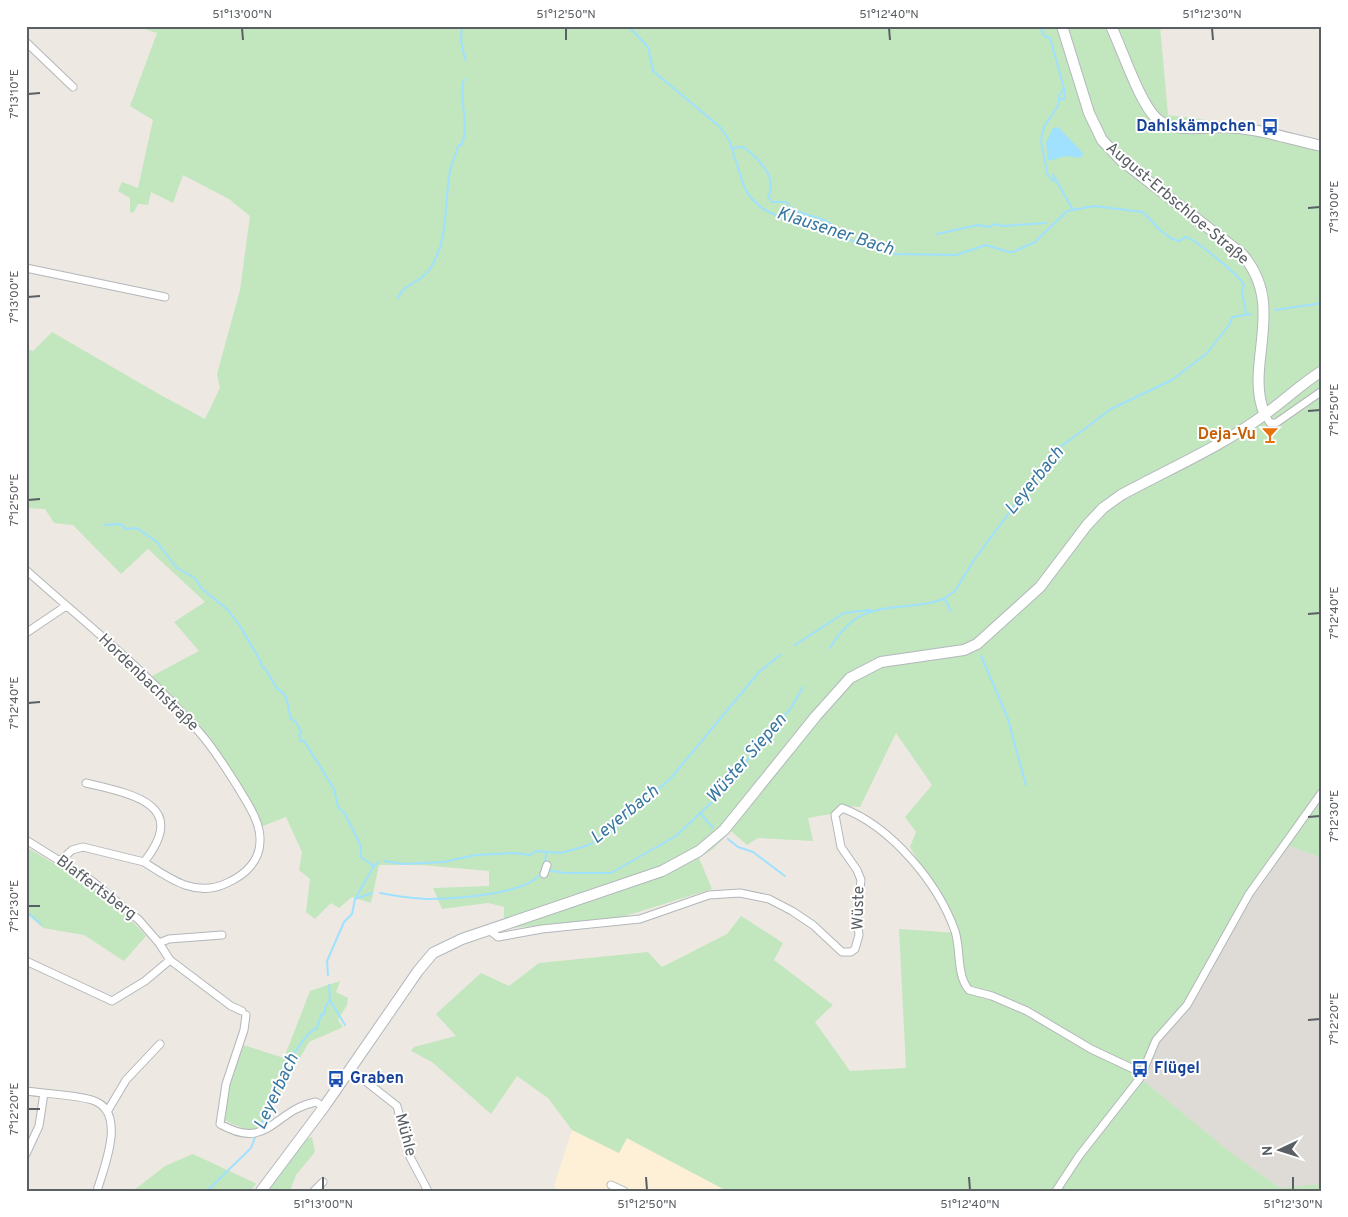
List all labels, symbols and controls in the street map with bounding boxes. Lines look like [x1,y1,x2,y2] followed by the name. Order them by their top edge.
[212,7,272,23] text: 51°13'00"N
[536,7,596,23] text: 51°12'50"N
[859,7,919,23] text: 51°12'40"N
[1182,7,1242,23] text: 51°12'30"N
[7,69,23,119] text: 7°13'10"E
[1136,117,1256,137] place label: Dahlskämpchen
[1260,117,1280,137] bus stop icon: Dahlskämpchen
[1101,138,1253,270] street label: August-Erbschloe-Straße
[1327,181,1343,233] text: 7°13'00"E
[774,202,897,262] water label: Klausener Bach
[7,271,23,323] text: 7°13'00"E
[1327,384,1343,436] text: 7°12'50"E
[1198,425,1256,445] place label: Deja-Vu
[1260,425,1280,445] bar icon: Deja-Vu
[1000,442,1070,520] water label: Leyerbach
[7,474,23,526] text: 7°12'50"E
[1327,587,1343,639] text: 7°12'40"E
[94,630,202,736] street label: Hordenbachstraße
[7,677,23,729] text: 7°12'40"E
[702,709,792,809] water label: Wüster Siepen
[586,780,664,850] water label: Leyerbach
[1327,790,1343,842] text: 7°12'30"E
[52,851,140,925] street label: Blaffertsberg
[7,880,23,932] text: 7°12'30"E
[849,886,869,930] street label: Wüste
[1327,993,1343,1045] text: 7°12'20"E
[249,1050,305,1134] water label: Leyerbach
[1130,1059,1150,1079] bus stop icon: Flügel
[1154,1059,1200,1079] place label: Flügel
[326,1069,346,1089] bus stop icon: Graben
[350,1069,404,1089] place label: Graben
[7,1083,23,1135] text: 7°12'20"E
[390,1111,420,1159] street label: Mühle
[1256,1124,1306,1174] north arrow
[1260,1145,1277,1156] text: N
[293,1197,353,1213] text: 51°13'00"N
[617,1197,677,1213] text: 51°12'50"N
[940,1197,1000,1213] text: 51°12'40"N
[1263,1197,1323,1213] text: 51°12'30"N

